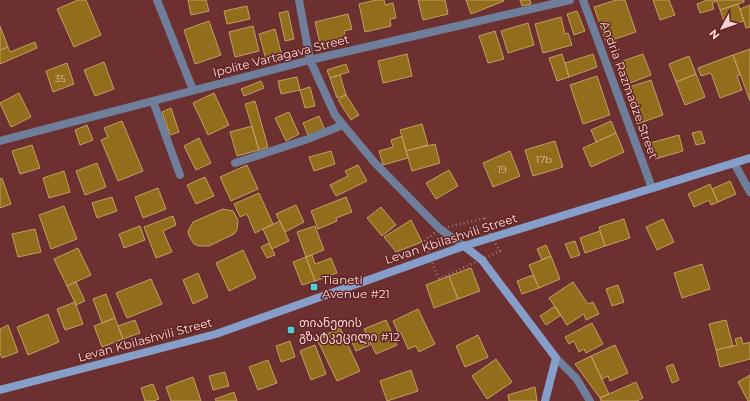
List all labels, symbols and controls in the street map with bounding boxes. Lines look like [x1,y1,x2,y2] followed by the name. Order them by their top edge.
[702,8,742,48] north arrow
[598,19,661,161] street label: Andria Razmadze Street
[706,27,723,42] text: N
[211,31,351,80] street label: Ipolite Vartagava Street
[54,72,66,85] house number: 35
[536,153,552,166] house number: 17b
[497,163,507,176] house number: 19
[383,210,519,267] street label: Levan Kbilashvili Street
[322,272,390,301] place label: Tianeti Avenue #21
[309,282,319,292] marker: Tianeti Avenue #21
[76,314,214,365] street label: Levan Kbilashvili Street
[299,315,400,345] place label: თიანეთის გზატკეცილი #12
[286,325,296,335] marker: თიანეთის გზატკეცილი #12

